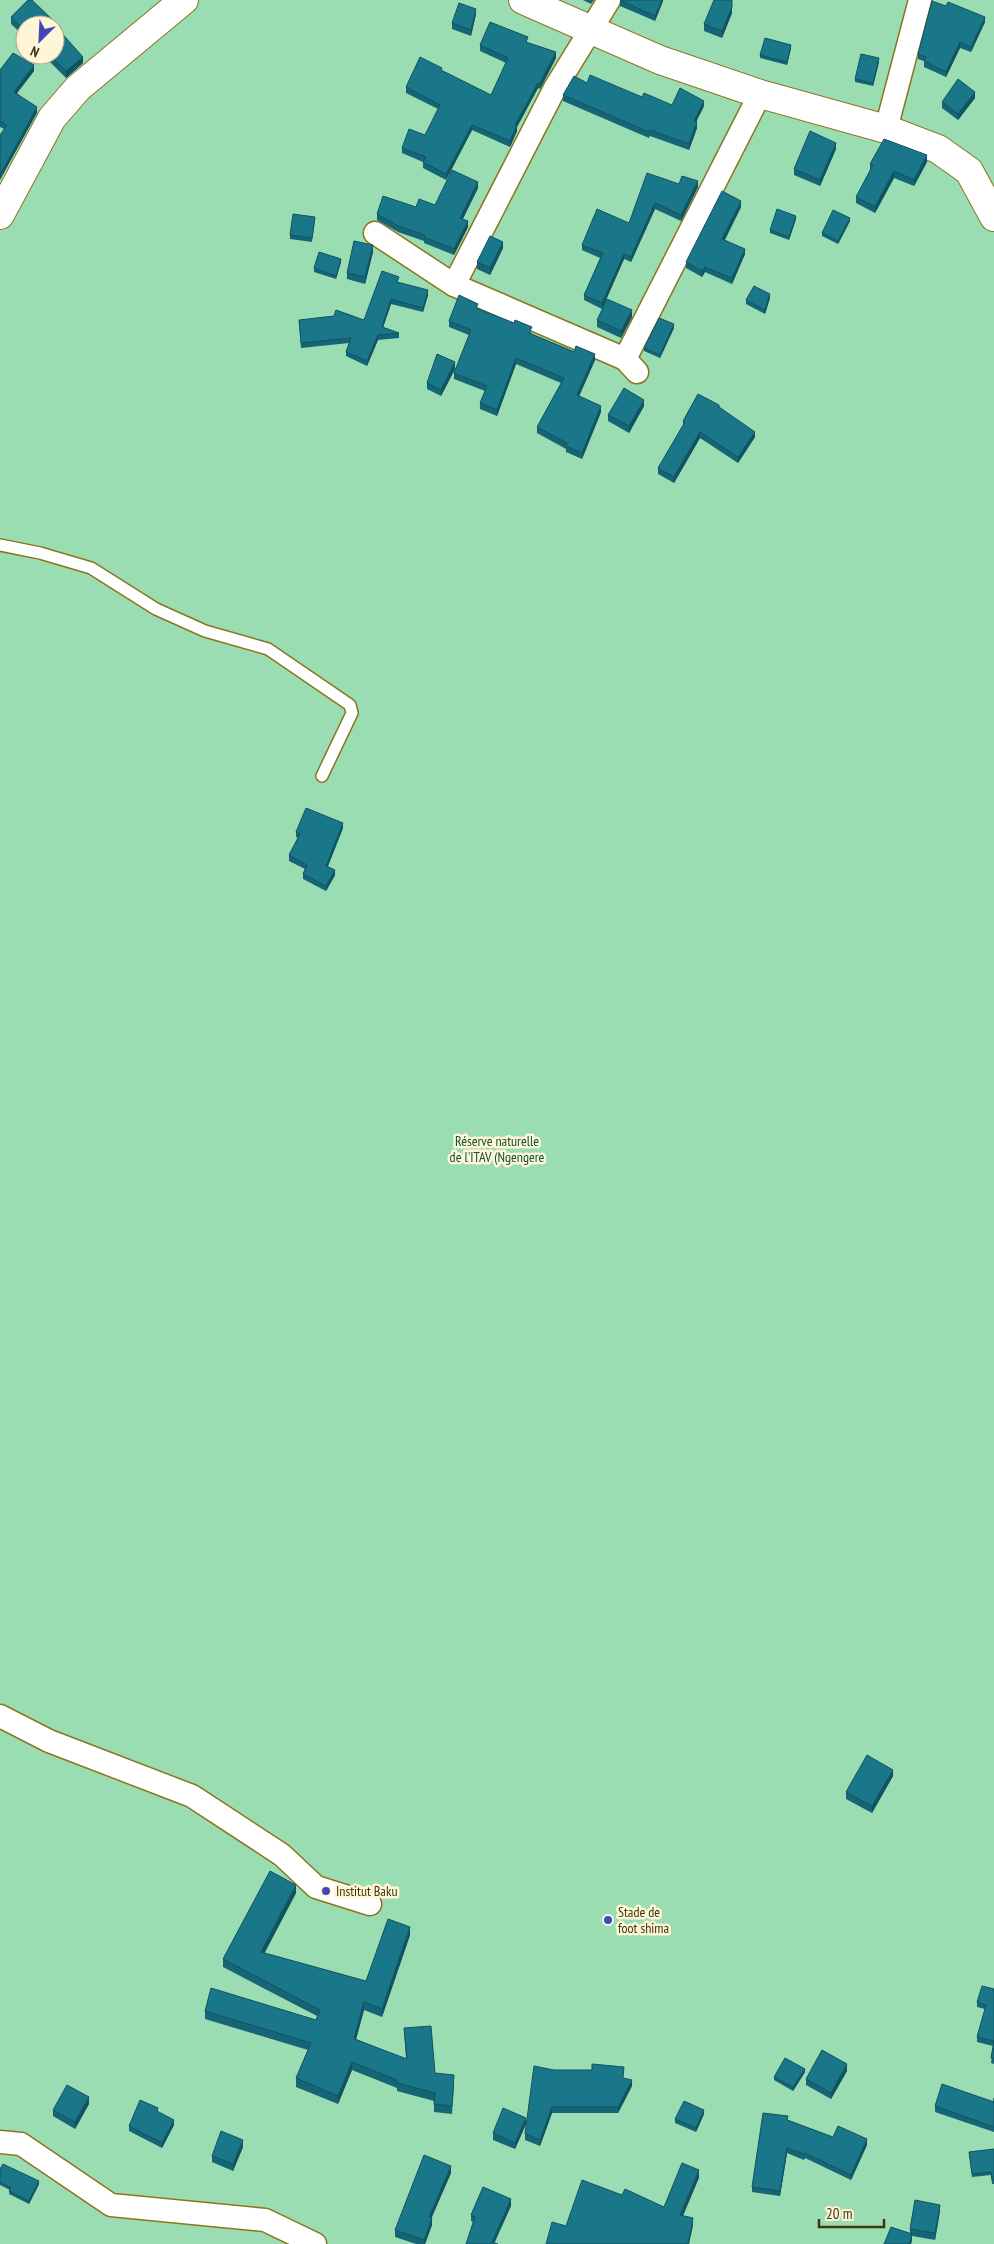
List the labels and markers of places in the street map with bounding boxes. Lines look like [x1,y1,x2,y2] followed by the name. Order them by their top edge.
[336,1882,397,1900] place label: Institut Baku
[320,1885,332,1897] marker: Institut Baku
[618,1903,669,1937] place label: Stade de foot shima
[602,1914,614,1926] marker: Stade de foot shima

